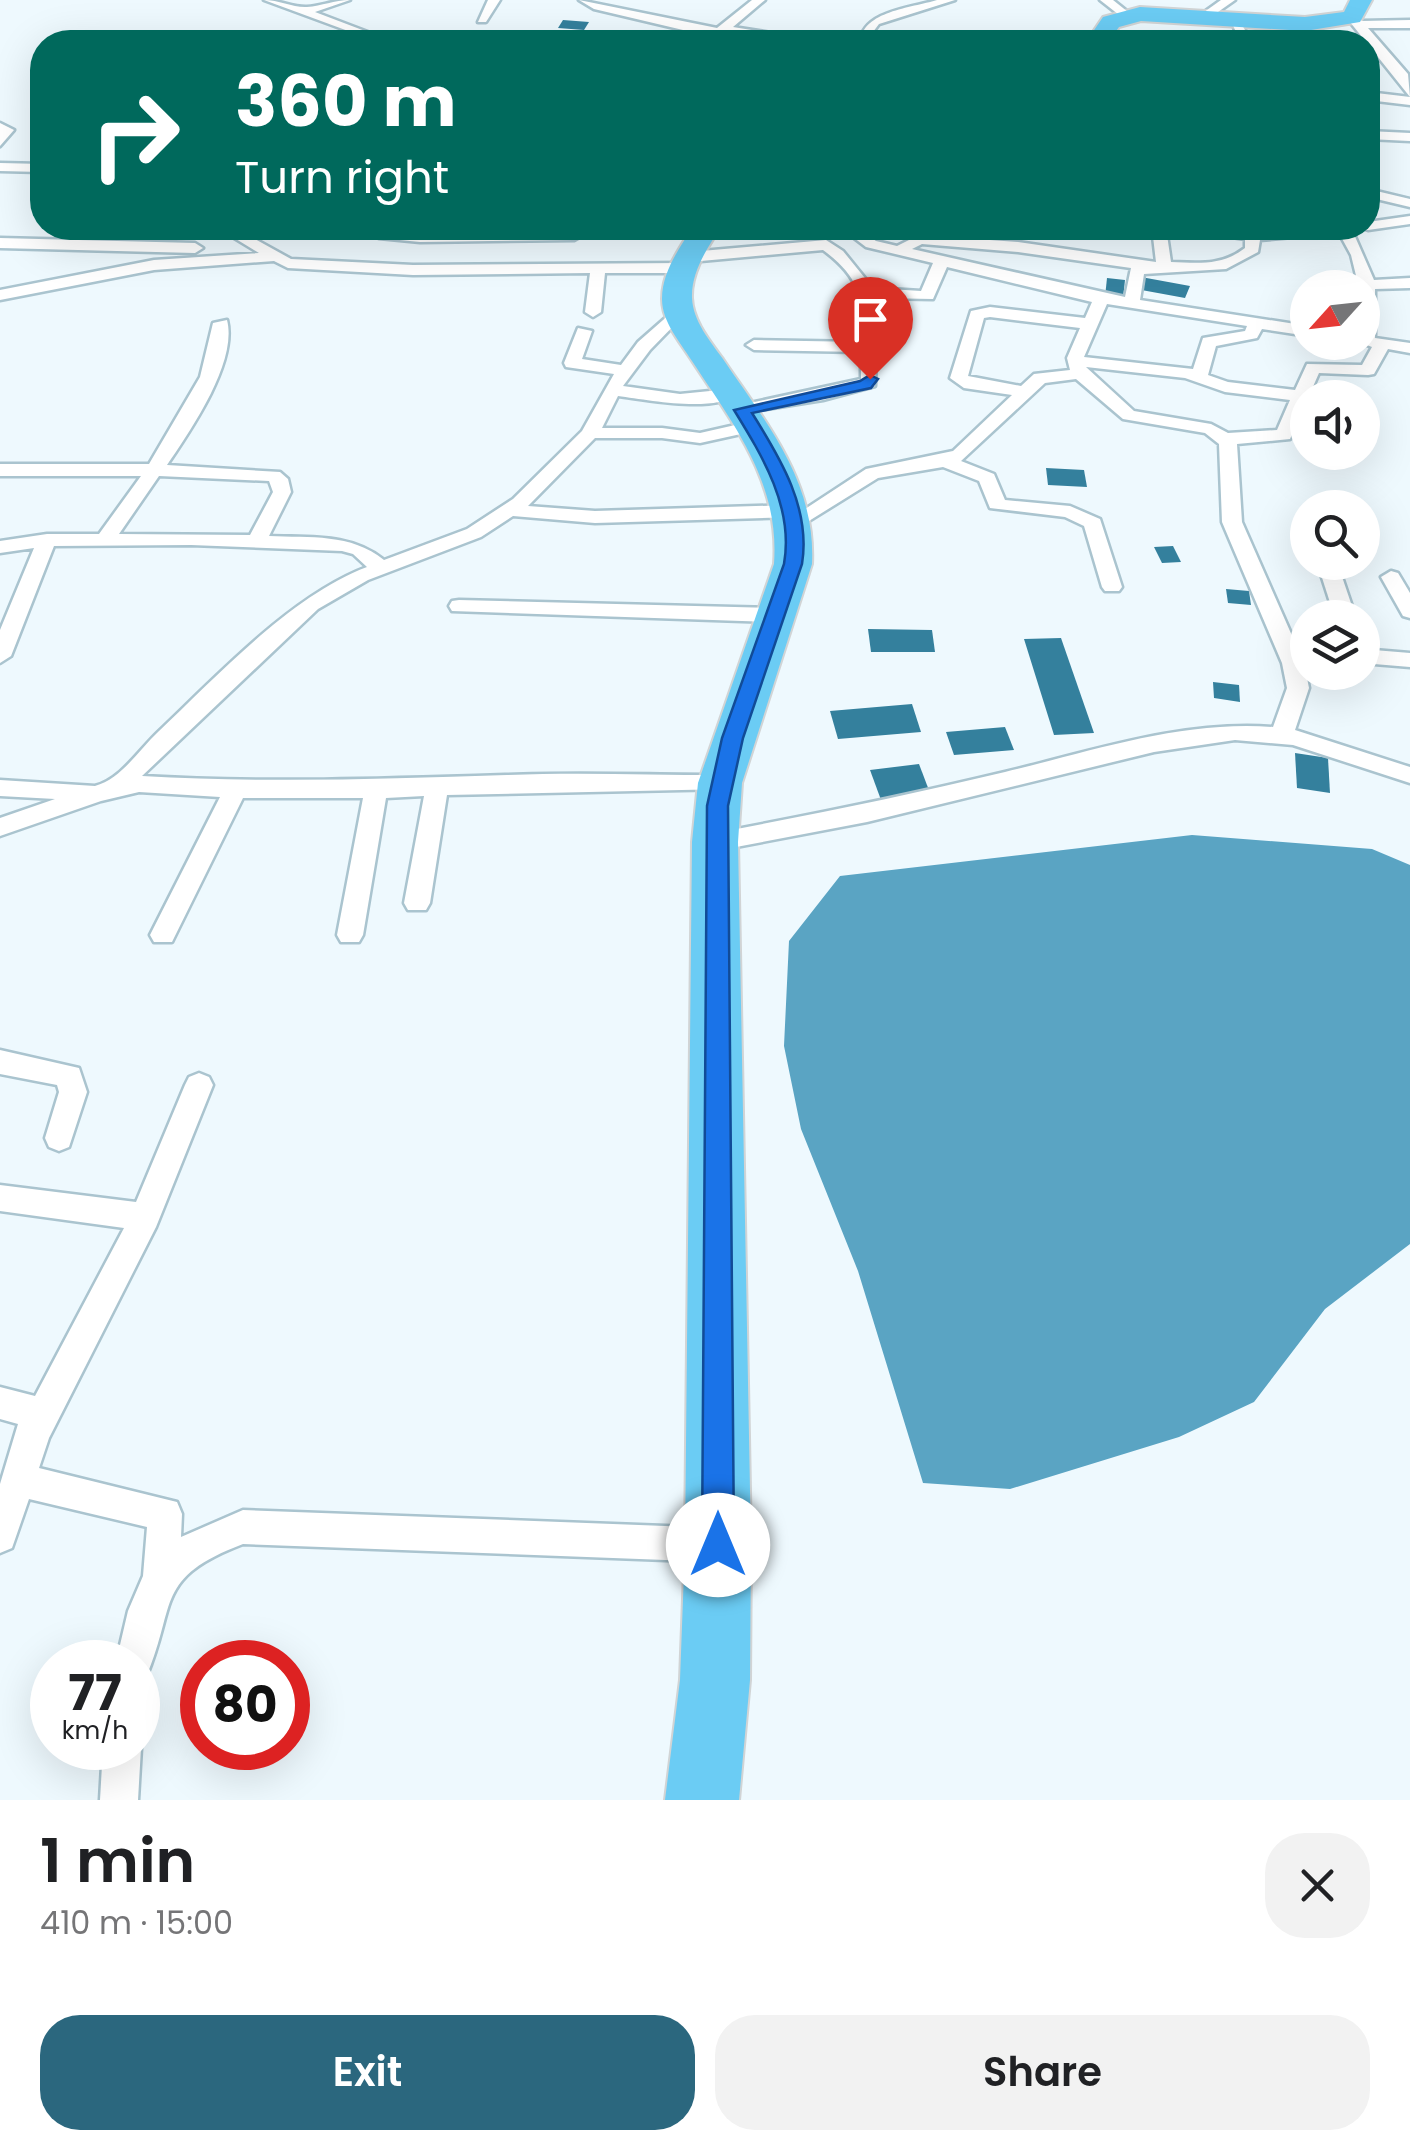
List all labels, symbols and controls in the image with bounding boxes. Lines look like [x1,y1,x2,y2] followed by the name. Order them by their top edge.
[235,52,457,151] text: 360 m
[70,70,200,200] icon: right
[235,146,449,209] text: Turn right
[1290,270,1380,360] north arrow
[1290,270,1380,690] map controls
[828,277,913,380] pin
[843,292,898,347] icon: arrive
[1290,380,1380,470] button: sound
[1290,490,1380,580] button: search
[1290,600,1380,690] button: layers
[666,1493,770,1597] position arrow
[180,1640,310,1770] speed limit sign: 80
[68,1657,122,1728] text: 77
[62,1713,128,1748] text: km/h
[40,1819,195,1903] text: 1 min
[1265,1833,1370,1938] button: close
[40,1900,233,1945] text: 410 m · 15:00
[40,2015,695,2130] button: Exit
[715,2015,1370,2130] button: Share

